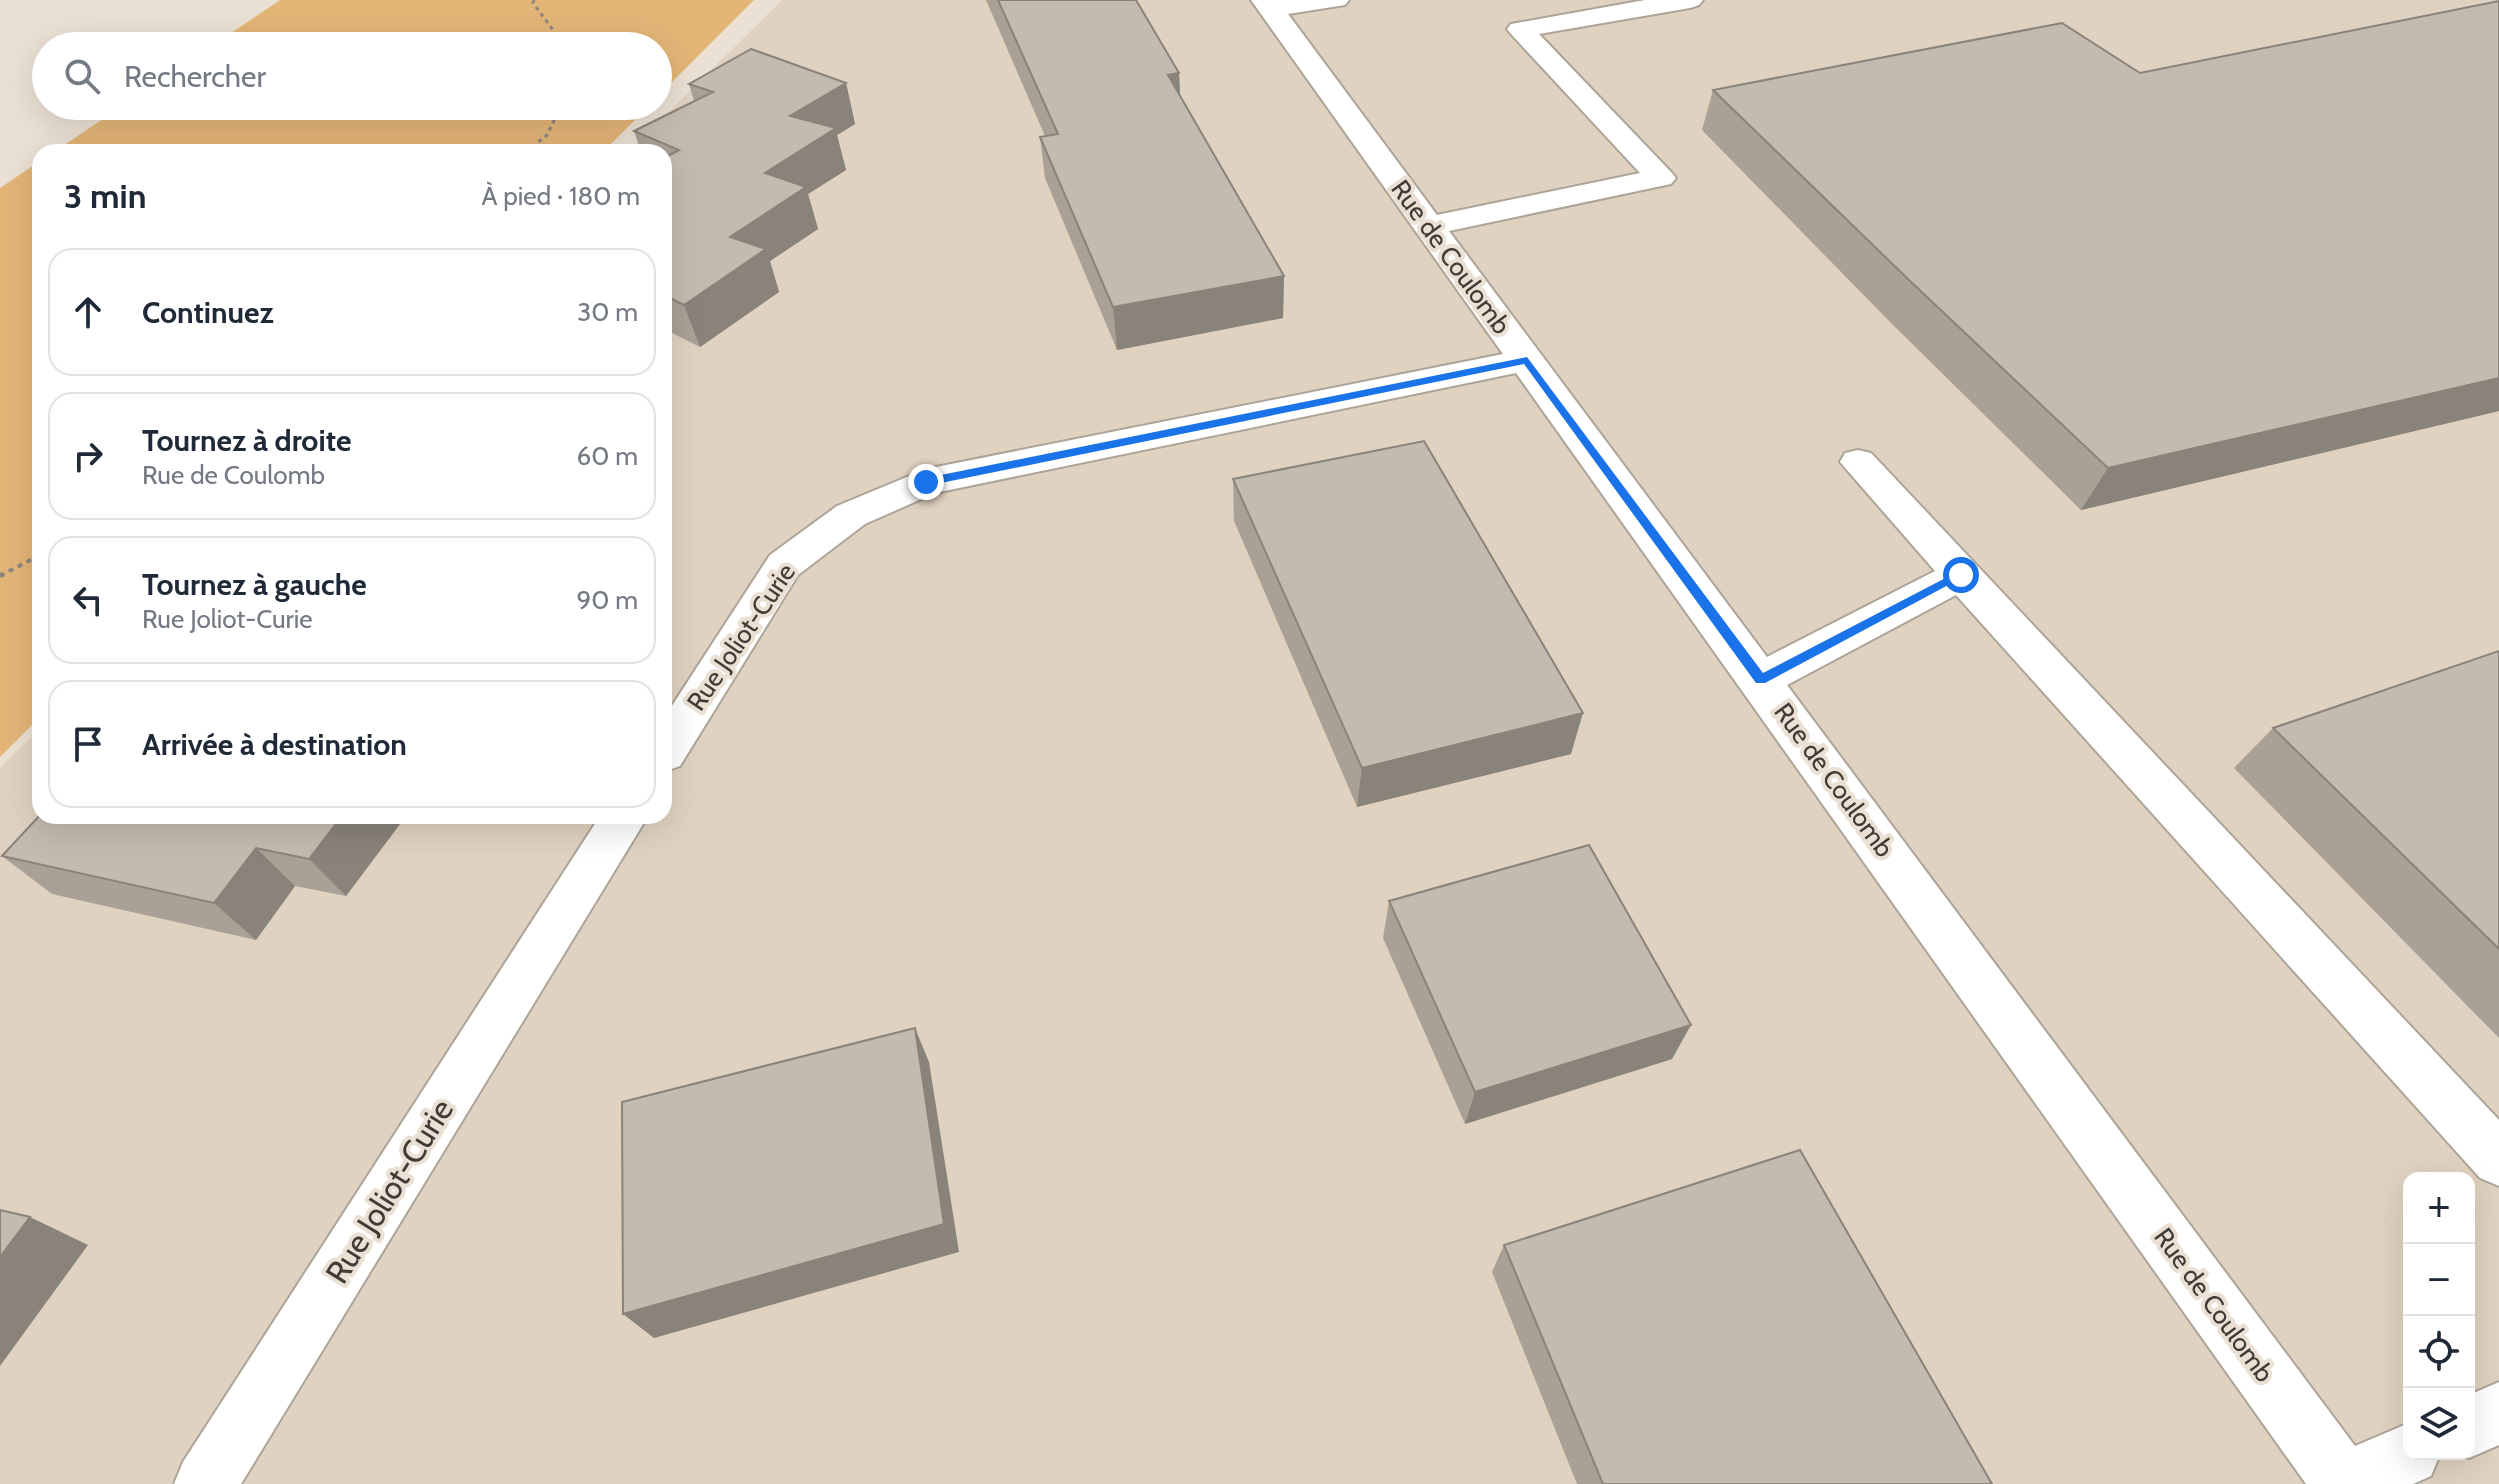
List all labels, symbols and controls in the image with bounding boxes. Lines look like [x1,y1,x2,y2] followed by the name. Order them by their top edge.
[32,32,672,120] search box
[60,54,104,98] icon: search
[124,58,266,95] text: Rechercher
[1384,174,1518,340] street label: Rue de Coulomb
[64,175,146,217] text: 3 min
[481,180,640,212] text: À pied · 180 m
[66,290,110,334] icon: ahead
[142,294,274,331] text: Continuez
[577,296,638,328] text: 30 m
[142,422,351,459] text: Tournez à droite
[66,434,110,478] icon: right
[576,440,638,472] text: 60 m
[142,459,325,491] text: Rue de Coulomb
[908,464,944,500] route end
[680,557,802,717] street label: Rue Joliot-Curie
[1943,557,1979,593] route start
[142,566,367,603] text: Tournez à gauche
[66,578,110,622] icon: left
[576,584,638,616] text: 90 m
[142,603,313,635] text: Rue Joliot-Curie
[1767,697,1901,863] street label: Rue de Coulomb
[66,722,110,766] icon: arrive
[142,726,407,763] text: Arrivée à destination
[317,1092,461,1290] street label: Rue Joliot-Curie
[2403,1172,2475,1460] map controls
[2403,1172,2475,1244] button: +
[2147,1222,2281,1388] street label: Rue de Coulomb
[2403,1244,2475,1316] button: −
[2403,1316,2475,1388] button: locate
[2403,1388,2475,1460] button: layers

